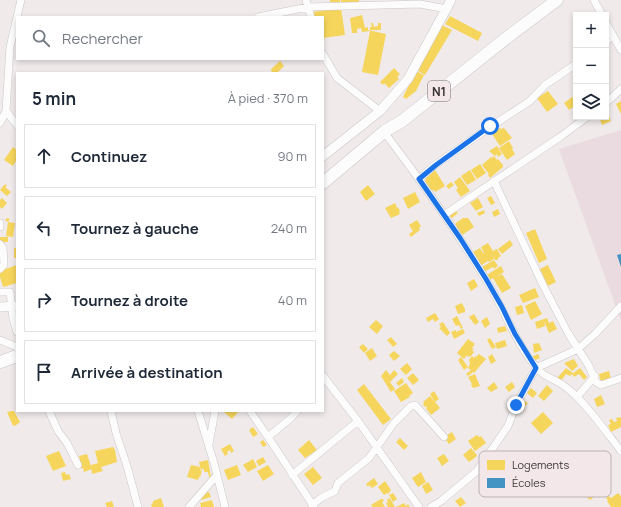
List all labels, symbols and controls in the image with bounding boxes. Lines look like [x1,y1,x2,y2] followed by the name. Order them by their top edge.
[573,12,609,120] map controls
[573,12,609,48] button: +
[16,16,324,60] search box
[30,27,52,49] icon: search
[62,28,143,49] text: Rechercher
[573,48,609,84] button: −
[428,81,450,101] road number: N1
[573,84,609,120] button: layers
[32,87,76,110] text: 5 min
[228,89,308,107] text: À pied · 370 m
[481,117,499,135] route start
[33,145,55,167] icon: ahead
[71,146,147,167] text: Continuez
[277,147,307,165] text: 90 m
[33,217,55,239] icon: left
[71,218,199,239] text: Tournez à gauche
[271,219,307,237] text: 240 m
[33,289,55,311] icon: right
[71,290,188,311] text: Tournez à droite
[278,291,307,309] text: 40 m
[33,361,55,383] icon: arrive
[71,362,223,383] text: Arrivée à destination
[507,396,525,414] route end
[479,451,611,497] legend
[512,457,569,472] text: Logements
[512,475,546,490] text: Écoles

